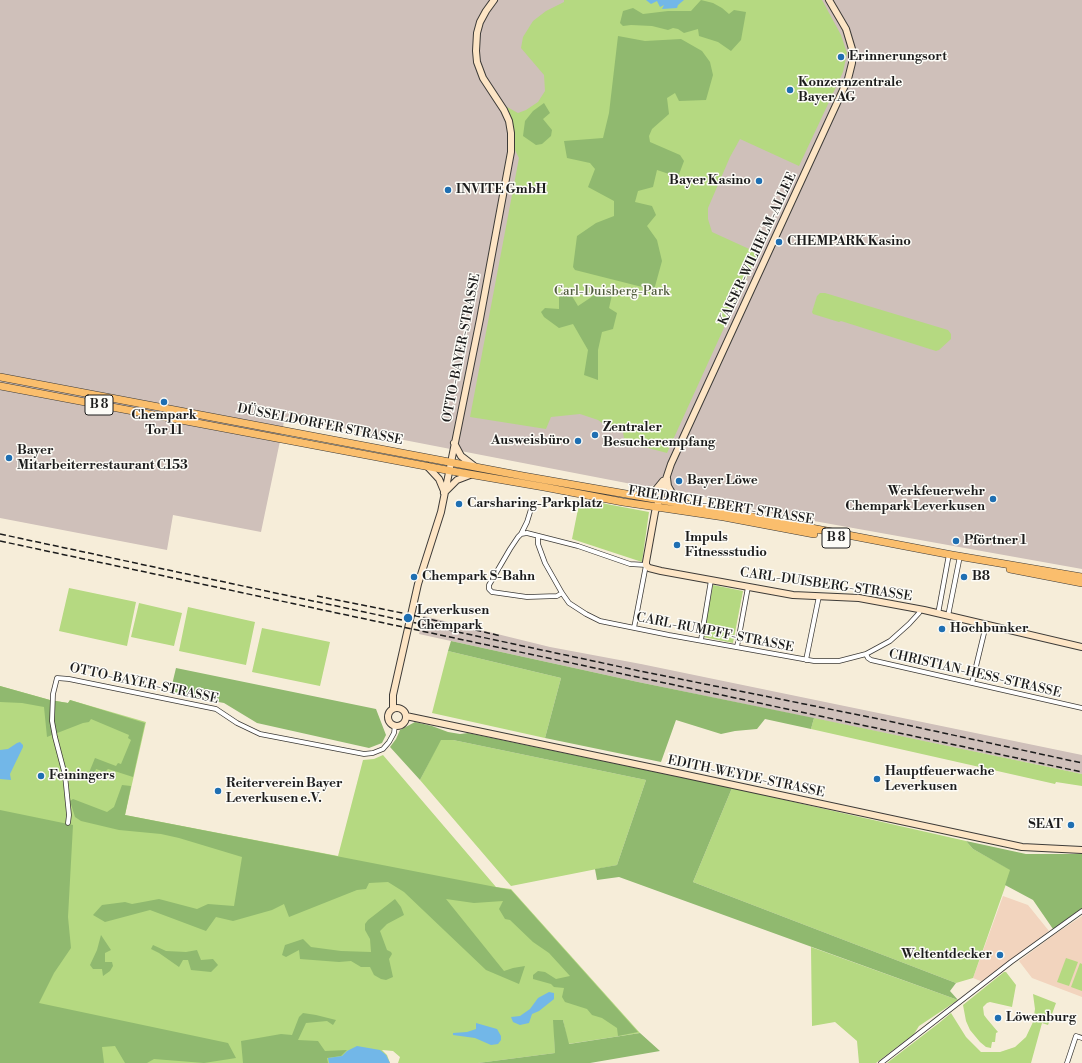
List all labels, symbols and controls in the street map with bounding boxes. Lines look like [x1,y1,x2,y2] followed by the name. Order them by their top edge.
[849,49,947,65] place label: Erinnerungsort
[836,52,846,62] marker: Erinnerungsort
[798,75,902,106] place label: Konzernzentrale Bayer AG
[785,85,795,95] marker: Konzernzentrale Bayer AG
[716,170,800,328] street label: KAISER-WILHELM-ALLEE
[669,173,751,189] place label: Bayer Kasino
[754,176,764,186] marker: Bayer Kasino
[456,182,547,198] place label: INVITE GmbH
[443,185,453,195] marker: INVITE GmbH
[787,234,911,250] place label: CHEMPARK Kasino
[774,237,784,247] marker: CHEMPARK Kasino
[440,272,484,424] street label: OTTO-BAYER-STRASSE
[554,284,670,300] park label: Carl-Duisberg-Park
[85,395,113,415] road number: B 8
[159,397,169,407] marker: Chempark Tor 11
[236,401,404,449] street label: DÜSSELDORFER STRASSE
[131,408,197,439] place label: Chempark Tor 11
[603,420,715,451] place label: Zentraler Besucherempfang
[590,430,600,440] marker: Zentraler Besucherempfang
[491,433,570,449] place label: Ausweisbüro
[573,436,583,446] marker: Ausweisbüro
[17,443,188,474] place label: Bayer Mitarbeiterrestaurant C153
[4,453,14,463] marker: Bayer Mitarbeiterrestaurant C153
[687,473,758,489] place label: Bayer Löwe
[674,476,684,486] marker: Bayer Löwe
[627,484,815,528] street label: FRIEDRICH-EBERT-STRASSE
[845,484,985,515] place label: Werkfeuerwehr Chempark Leverkusen
[988,494,998,504] marker: Werkfeuerwehr Chempark Leverkusen
[467,496,602,512] place label: Carsharing-Parkplatz
[454,499,464,509] marker: Carsharing-Parkplatz
[822,528,850,548] road number: B 8
[685,530,767,561] place label: Impuls Fitnessstudio
[964,533,1027,549] place label: Pförtner 1
[951,536,961,546] marker: Pförtner 1
[672,540,682,550] marker: Impuls Fitnessstudio
[739,565,913,605] street label: CARL-DUISBERG-STRASSE
[422,569,535,585] place label: Chempark S-Bahn
[972,569,990,585] place label: B8
[409,572,419,582] marker: Chempark S-Bahn
[959,572,969,582] marker: B8
[417,603,489,634] place label: Leverkusen Chempark
[635,610,795,656] street label: CARL-RUMPFF-STRASSE
[402,612,414,624] marker: Leverkusen Chempark
[950,621,1029,637] place label: Hochbunker
[937,624,947,634] marker: Hochbunker
[887,647,1063,701] street label: CHRISTIAN-HESS-STRASSE
[68,661,220,707] street label: OTTO-BAYER-STRASSE
[666,753,826,801] street label: EDITH-WEYDE-STRASSE
[885,764,995,795] place label: Hauptfeuerwache Leverkusen
[49,768,115,784] place label: Feiningers
[36,771,46,781] marker: Feiningers
[872,774,882,784] marker: Hauptfeuerwache Leverkusen
[226,776,343,807] place label: Reiterverein Bayer Leverkusen e.V.
[213,786,223,796] marker: Reiterverein Bayer Leverkusen e.V.
[1028,817,1063,833] place label: SEAT
[1066,820,1076,830] marker: SEAT
[901,947,992,963] place label: Weltentdecker
[995,950,1005,960] marker: Weltentdecker
[1006,1010,1076,1026] place label: Löwenburg
[993,1013,1003,1023] marker: Löwenburg

